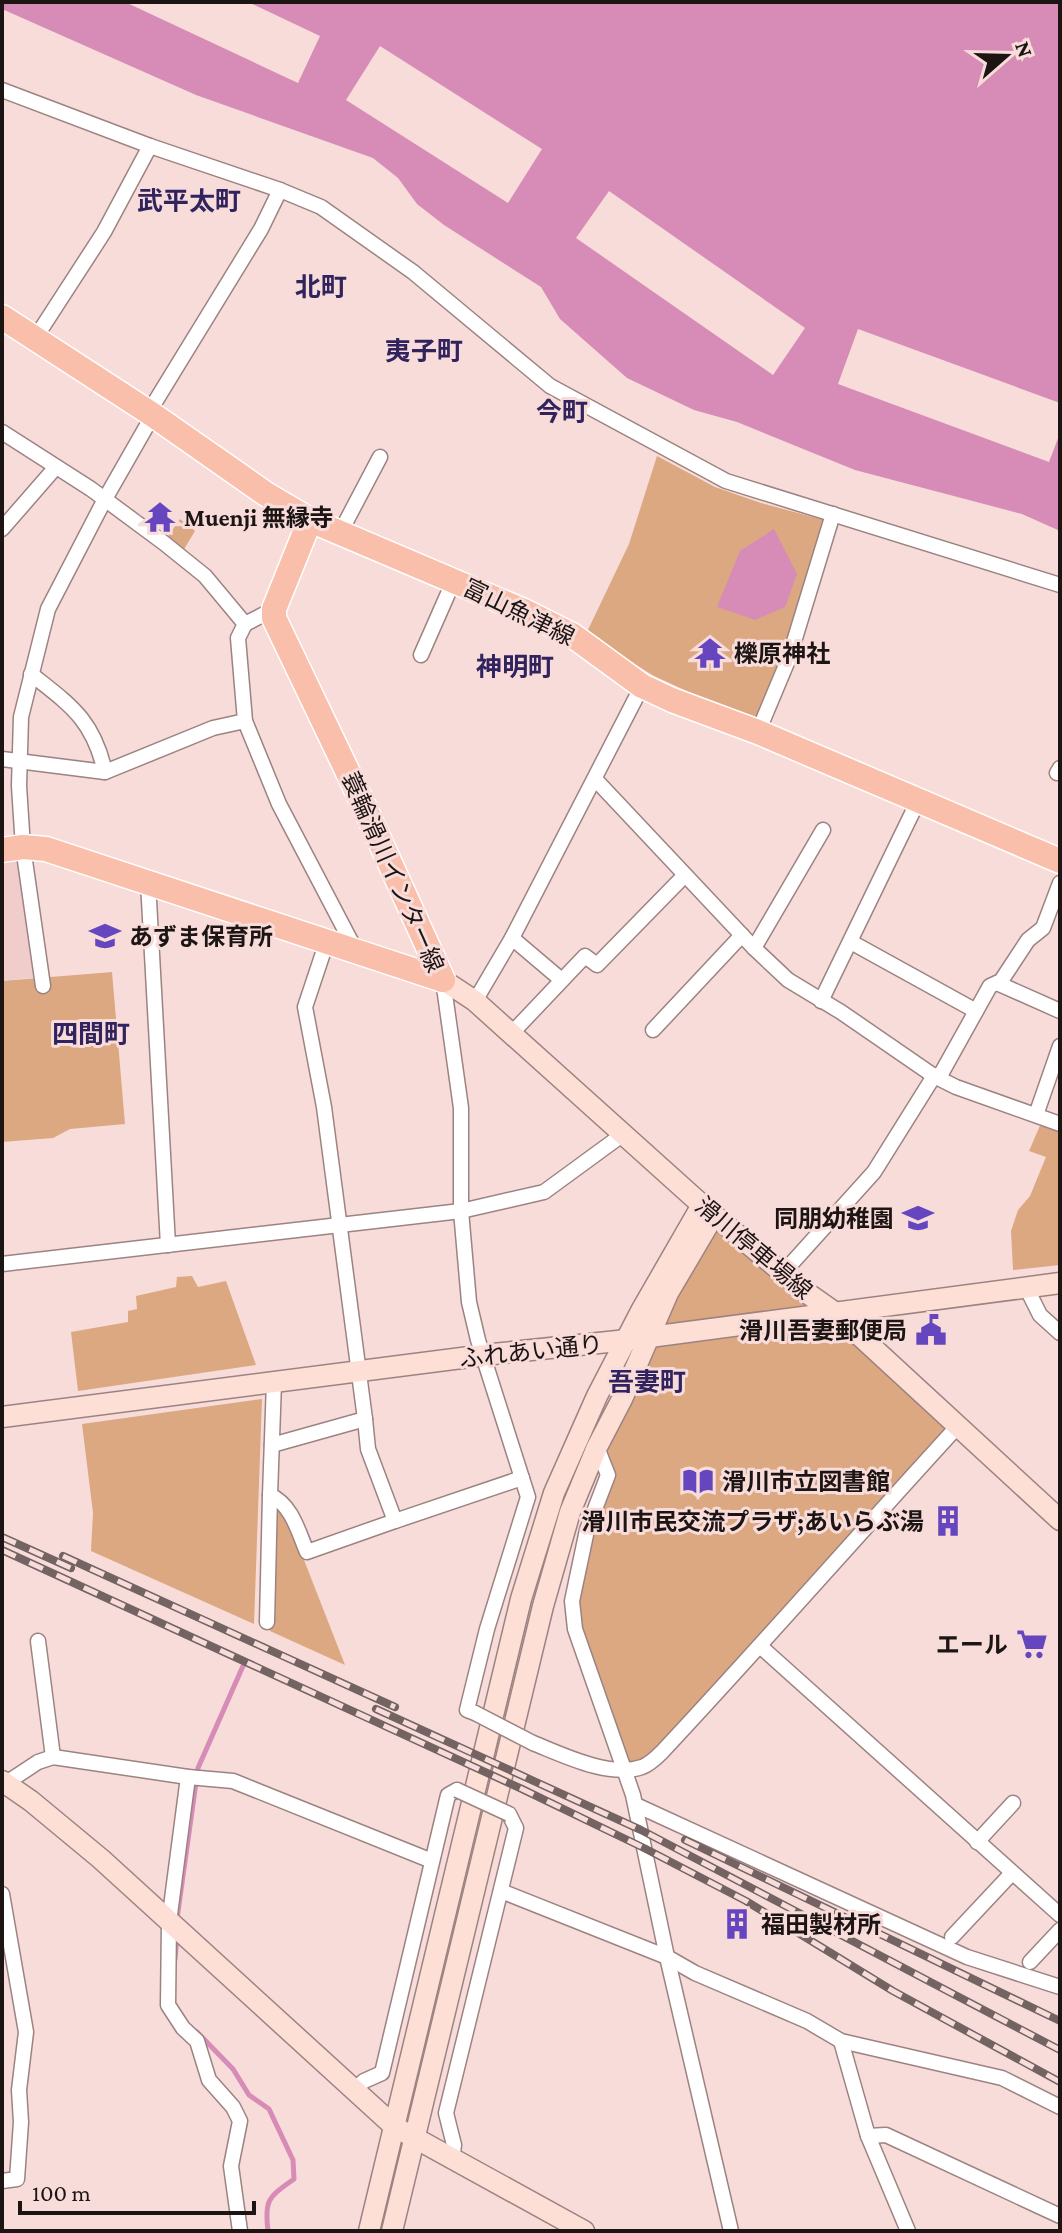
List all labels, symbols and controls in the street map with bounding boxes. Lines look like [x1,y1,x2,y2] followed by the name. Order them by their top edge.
[966,16,1046,96] north arrow
[1010,38,1039,61] text: N
[137,187,241,216] district label: 武平太町
[295,273,347,302] district label: 北町
[385,337,463,366] district label: 夷子町
[536,398,588,427] district label: 今町
[143,500,177,534] temple icon: Muenji 無縁寺
[184,504,334,532] place label: Muenji 無縁寺
[459,574,579,650] street label: 富山魚津線
[693,636,727,670] temple icon: 櫟原神社
[734,640,830,667] place label: 櫟原神社
[476,653,554,682] district label: 神明町
[337,768,449,976] street label: 蓑輪滑川インター線
[88,919,122,953] school or university icon: あずま保育所
[129,923,273,950] place label: あずま保育所
[52,1020,130,1049] district label: 四間町
[690,1191,818,1305] street label: 滑川停車場線
[901,1201,935,1235] school or university icon: 同朋幼稚園
[774,1205,894,1232] place label: 同朋幼稚園
[914,1313,948,1347] public building icon: 滑川吾妻郵便局
[739,1317,907,1344] place label: 滑川吾妻郵便局
[458,1330,604,1372] street label: ふれあい通り
[608,1368,686,1397] district label: 吾妻町
[681,1464,715,1498] library icon: 滑川市立図書館
[722,1468,890,1495] place label: 滑川市立図書館
[931,1504,965,1538] building icon: 滑川市民交流プラザ;あいらぶ湯
[581,1508,924,1536] place label: 滑川市民交流プラザ;あいらぶ湯
[1015,1627,1049,1661] supermarket icon: エール
[936,1631,1008,1658] place label: エール
[720,1907,754,1941] building icon: 福田製材所
[761,1911,881,1938] place label: 福田製材所
[20,2165,254,2215] scale bar
[32,2179,91,2206] text: 100 m

